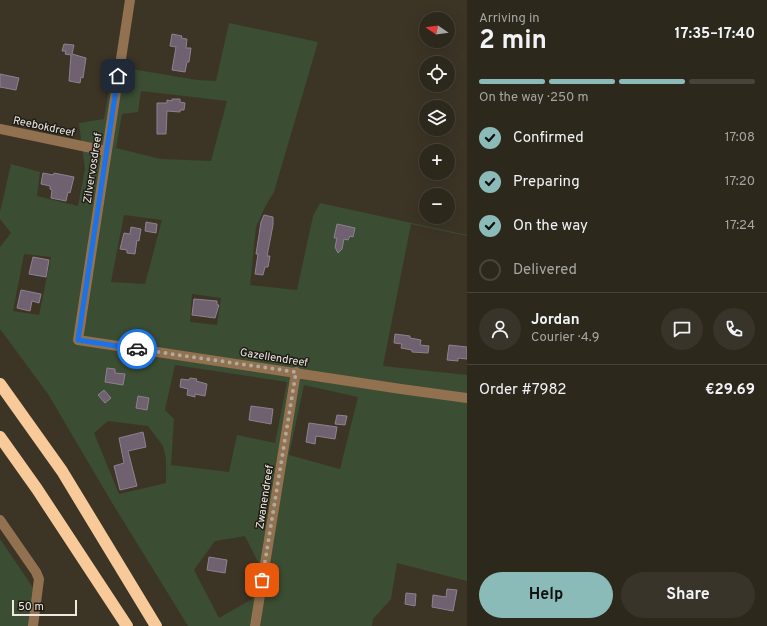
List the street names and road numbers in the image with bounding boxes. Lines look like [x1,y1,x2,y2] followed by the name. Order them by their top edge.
[12,114,76,140] street label: Reebokdreef
[81,132,106,204] street label: Zilvervosdreef
[239,346,309,370] street label: Gazellendreef
[253,464,277,530] street label: Zwanendreef

